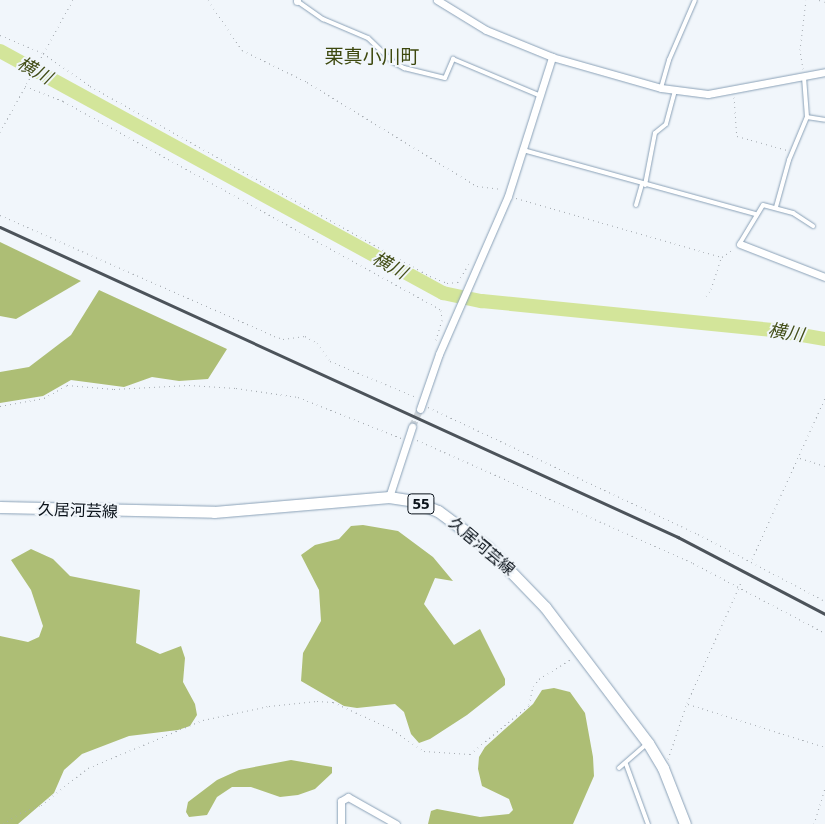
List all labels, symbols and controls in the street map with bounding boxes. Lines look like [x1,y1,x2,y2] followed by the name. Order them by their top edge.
[325,46,419,68] district label: 栗真小川町
[14,52,56,88] water label: 横川
[369,247,411,283] water label: 横川
[767,319,805,345] water label: 横川
[407,492,435,516] road number: 55
[38,499,118,521] street label: 久居河芸線
[445,513,519,579] street label: 久居河芸線

